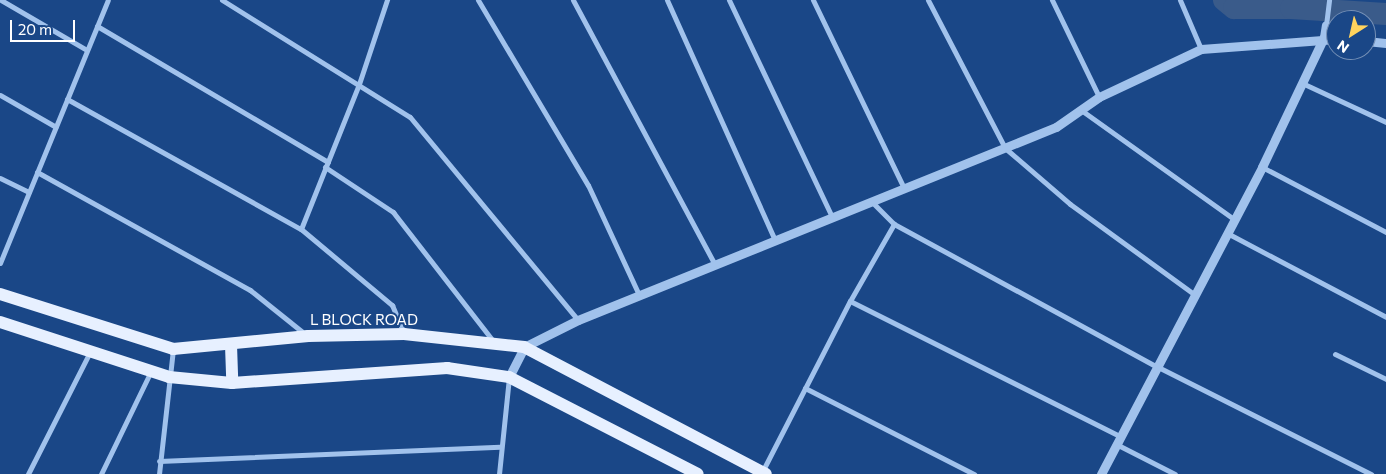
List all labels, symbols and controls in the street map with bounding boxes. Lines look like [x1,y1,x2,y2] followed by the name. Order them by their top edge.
[12,10,78,42] scale bar
[1326,10,1376,60] north arrow
[18,20,52,38] text: 20 m
[1334,37,1352,57] text: N
[310,311,418,329] street label: L BLOCK ROAD

